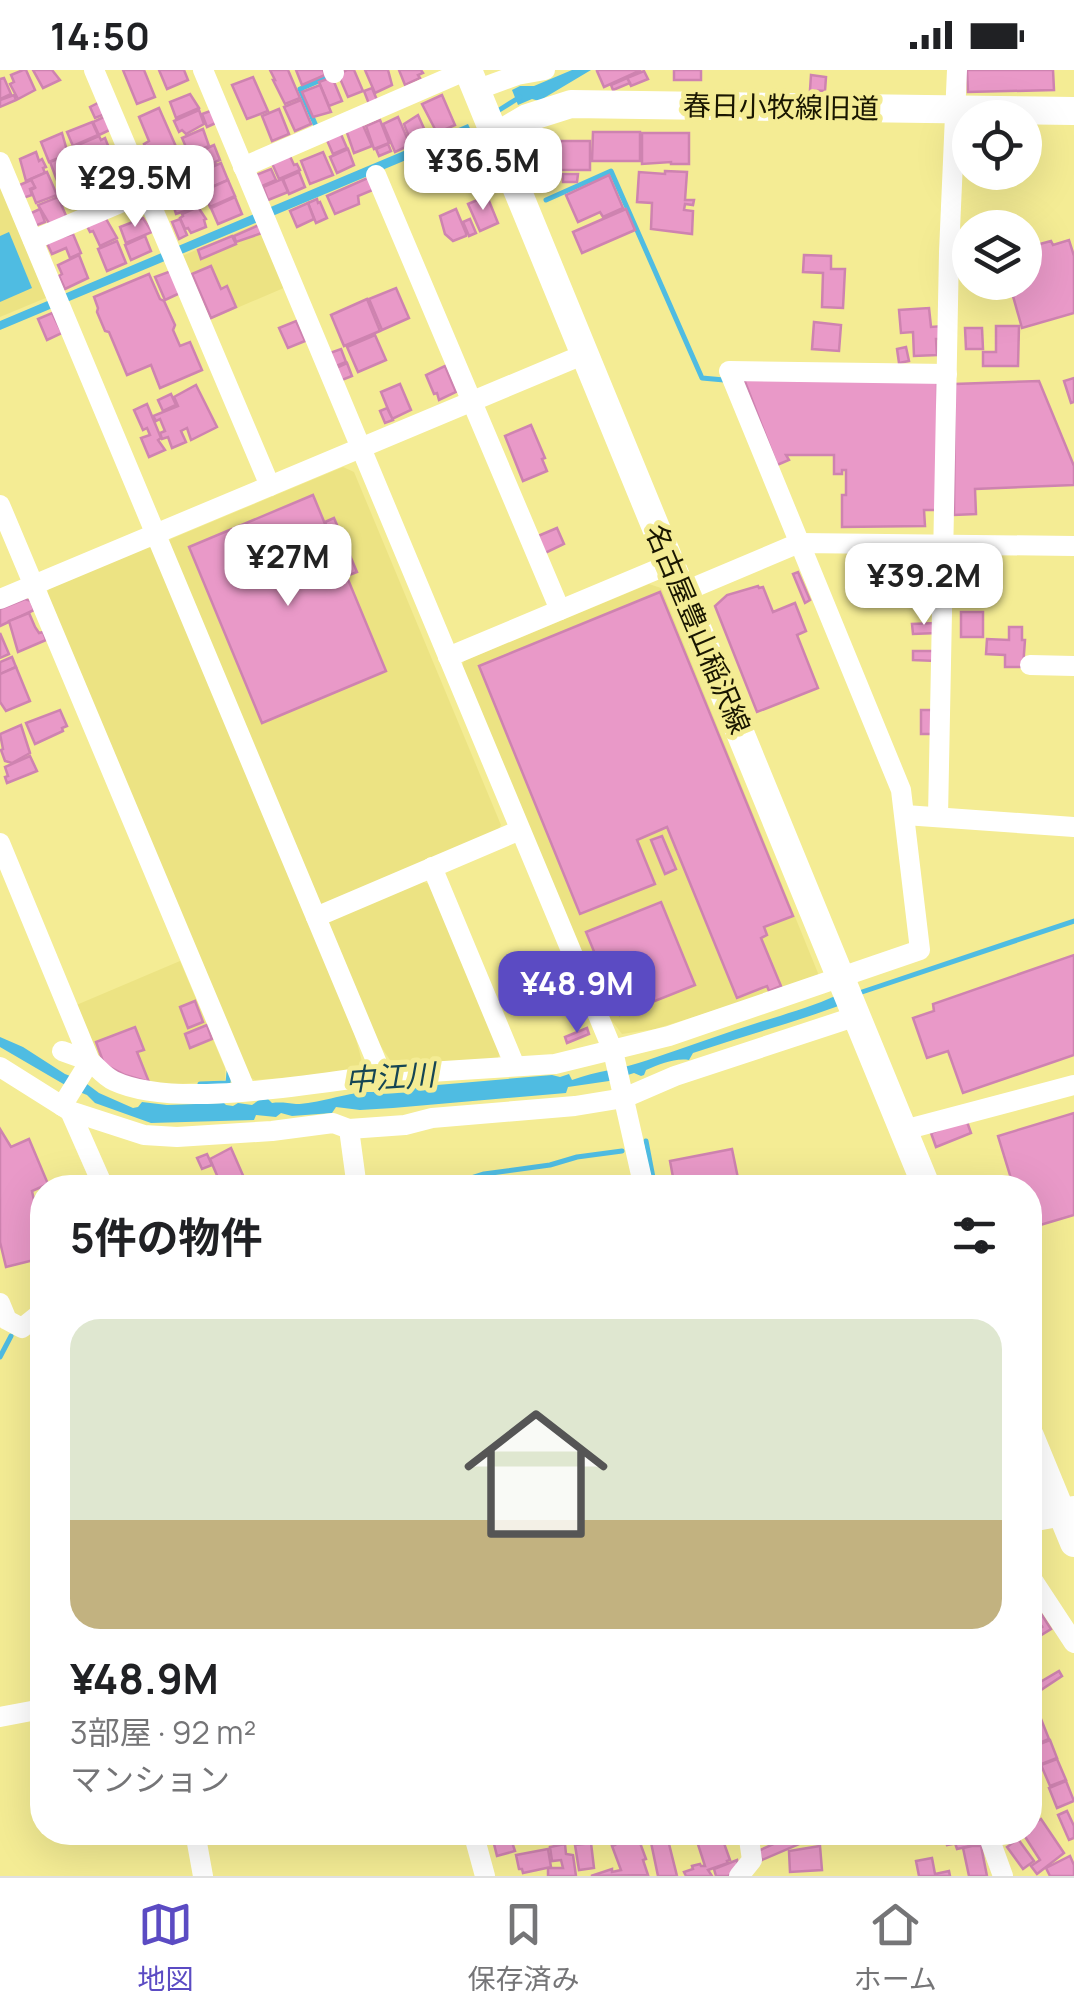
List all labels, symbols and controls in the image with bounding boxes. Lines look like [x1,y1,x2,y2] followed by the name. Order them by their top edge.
[50,9,150,61] text: 14:50
[683,85,879,127] street label: 春日小牧線旧道
[952,100,1042,300] map controls
[952,100,1042,190] button: locate
[402,128,564,213] pin: ¥36.5M
[426,138,540,182] text: ¥36.5M
[54,145,216,230] pin: ¥29.5M
[78,155,192,199] text: ¥29.5M
[952,210,1042,300] button: layers
[638,518,760,739] street label: 名古屋豊山稲沢線
[229,524,347,609] pin: ¥27M
[246,534,330,578] text: ¥27M
[843,543,1005,628] pin: ¥39.2M
[867,553,981,597] text: ¥39.2M
[496,951,658,1036] pin: ¥48.9M
[520,961,634,1005] text: ¥48.9M
[344,1053,439,1100] water label: 中江川
[70,1208,263,1266] text: 5件の物件
[947,1208,1002,1263] icon: filters
[446,1384,626,1564] icon: home
[70,1649,219,1707] text: ¥48.9M
[70,1710,256,1754] text: 3部屋 · 92 m²
[70,1757,230,1801] text: マンション
[137,1897,193,1997] tab: 地図
[467,1897,579,1997] tab: 保存済み
[854,1897,937,1997] tab: ホーム

